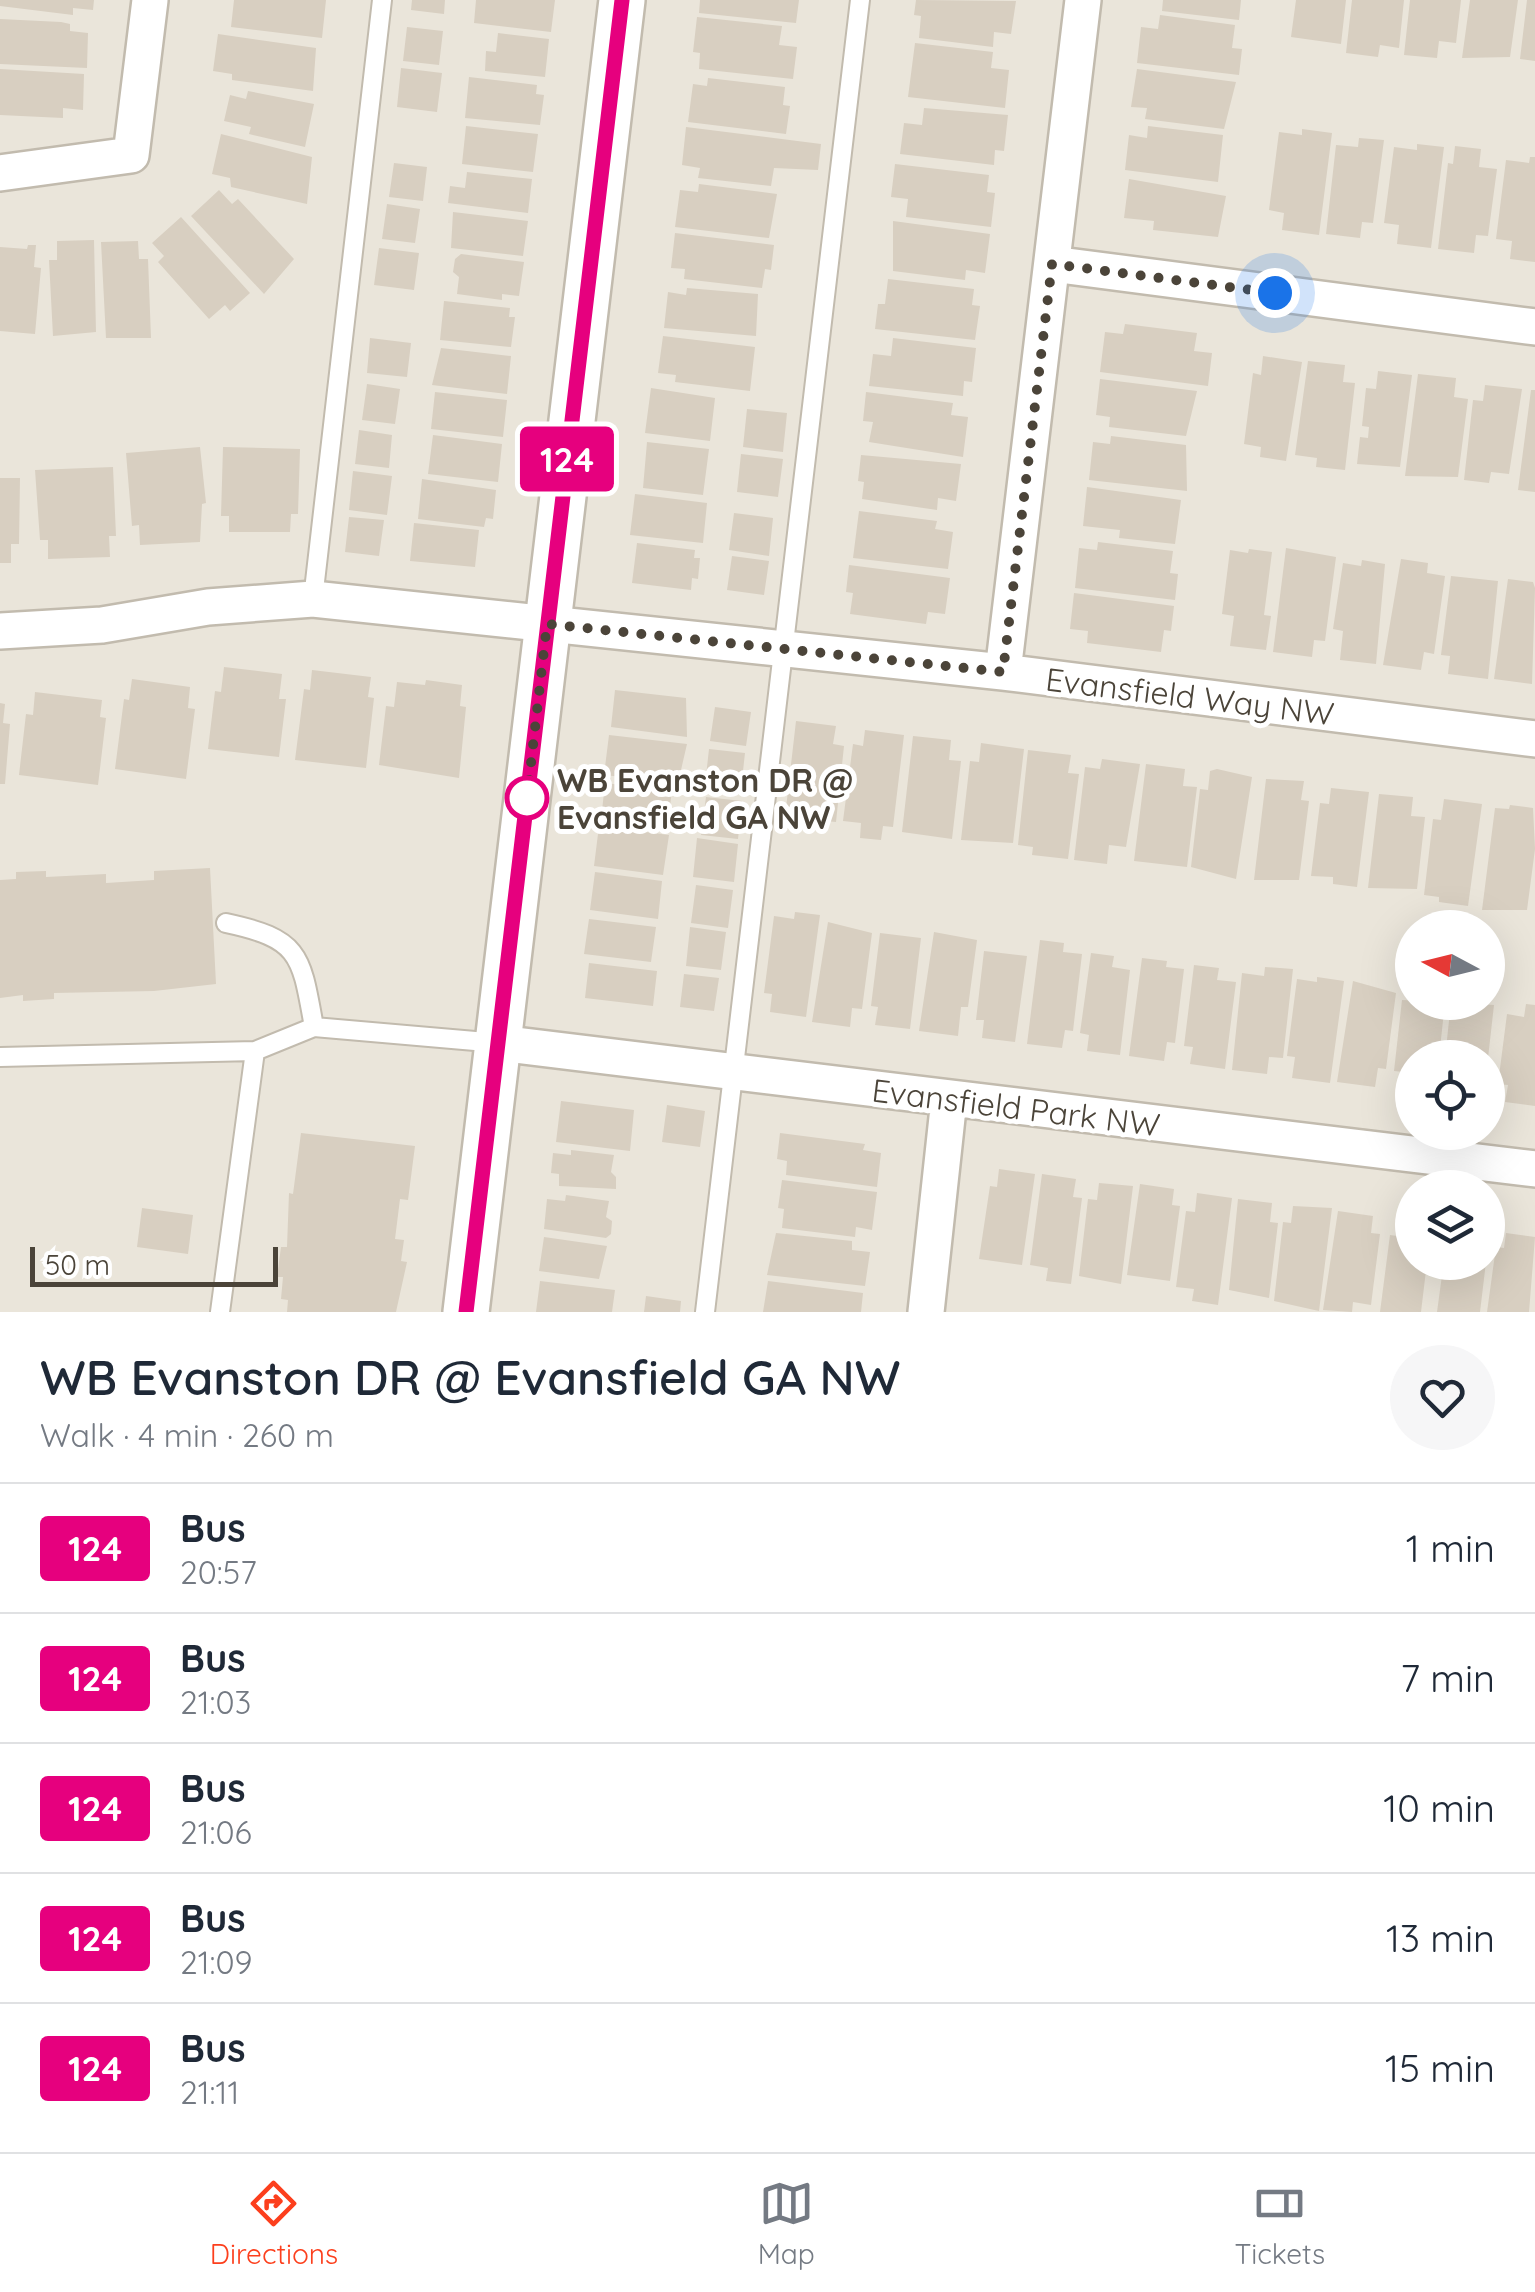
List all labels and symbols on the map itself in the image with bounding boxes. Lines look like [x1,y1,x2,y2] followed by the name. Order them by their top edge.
[1250,268,1300,318] your location
[510,426,624,492] line badge: 124
[1044,658,1336,734] street label: Evansfield Way NW
[557,760,853,837] place label: WB Evanston DR @ Evansfield GA NW
[506,777,548,819] marker: WB Evanston DR @ Evansfield GA NW
[1395,910,1505,1020] north arrow
[870,1069,1162,1145] street label: Evansfield Park NW
[30,1242,278,1286] scale bar

